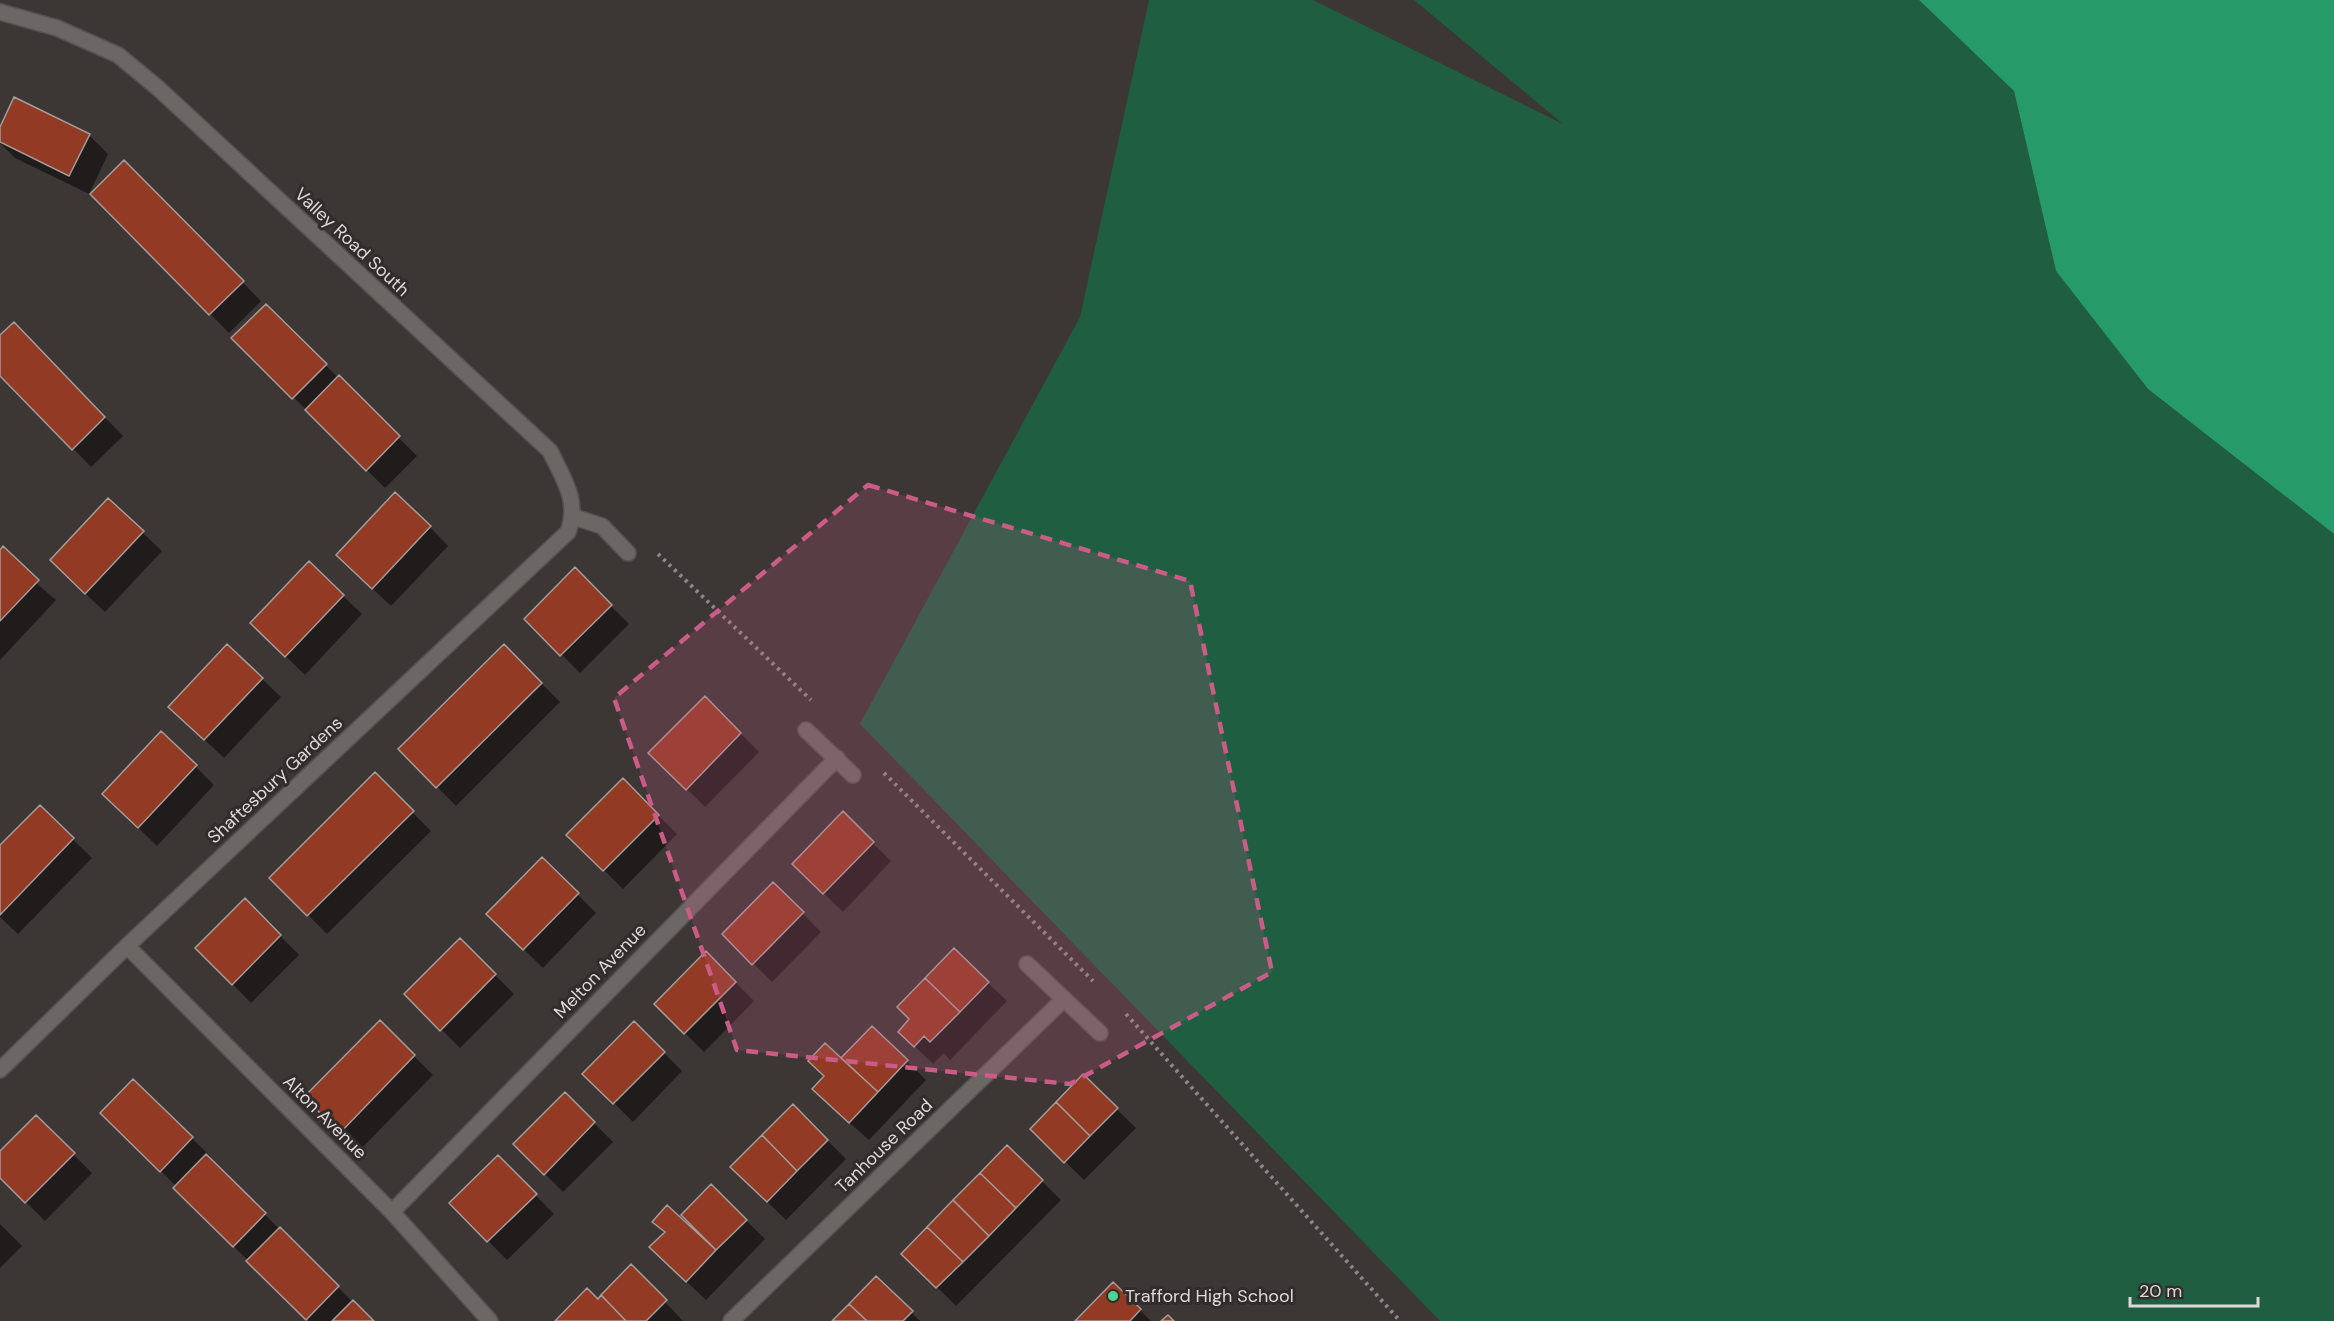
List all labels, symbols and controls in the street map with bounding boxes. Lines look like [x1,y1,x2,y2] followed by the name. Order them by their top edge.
[289,182,415,302] street label: Valley Road South
[202,711,348,849] street label: Shaftesbury Gardens
[549,918,651,1024] street label: Melton Avenue
[278,1070,372,1164] street label: Alton Avenue
[830,1094,938,1198] street label: Tanhouse Road
[2130,1270,2258,1308] scale bar
[2139,1279,2182,1303] text: 20 m
[1125,1284,1294,1308] place label: Trafford High School
[1106,1289,1120,1303] marker: Trafford High School

